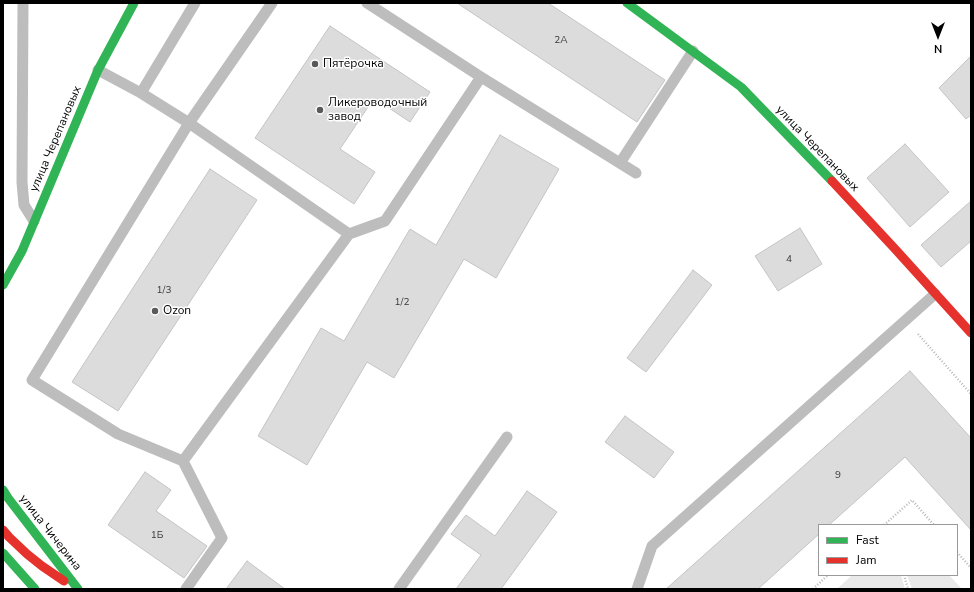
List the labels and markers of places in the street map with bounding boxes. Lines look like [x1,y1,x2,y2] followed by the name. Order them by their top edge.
[323,57,384,71] place label: Пятёрочка
[310,59,320,69] marker: Пятёрочка
[328,96,427,124] place label: Ликероводочный завод
[315,105,325,115] marker: Ликероводочный завод
[163,304,191,318] place label: Ozon
[150,306,160,316] marker: Ozon

